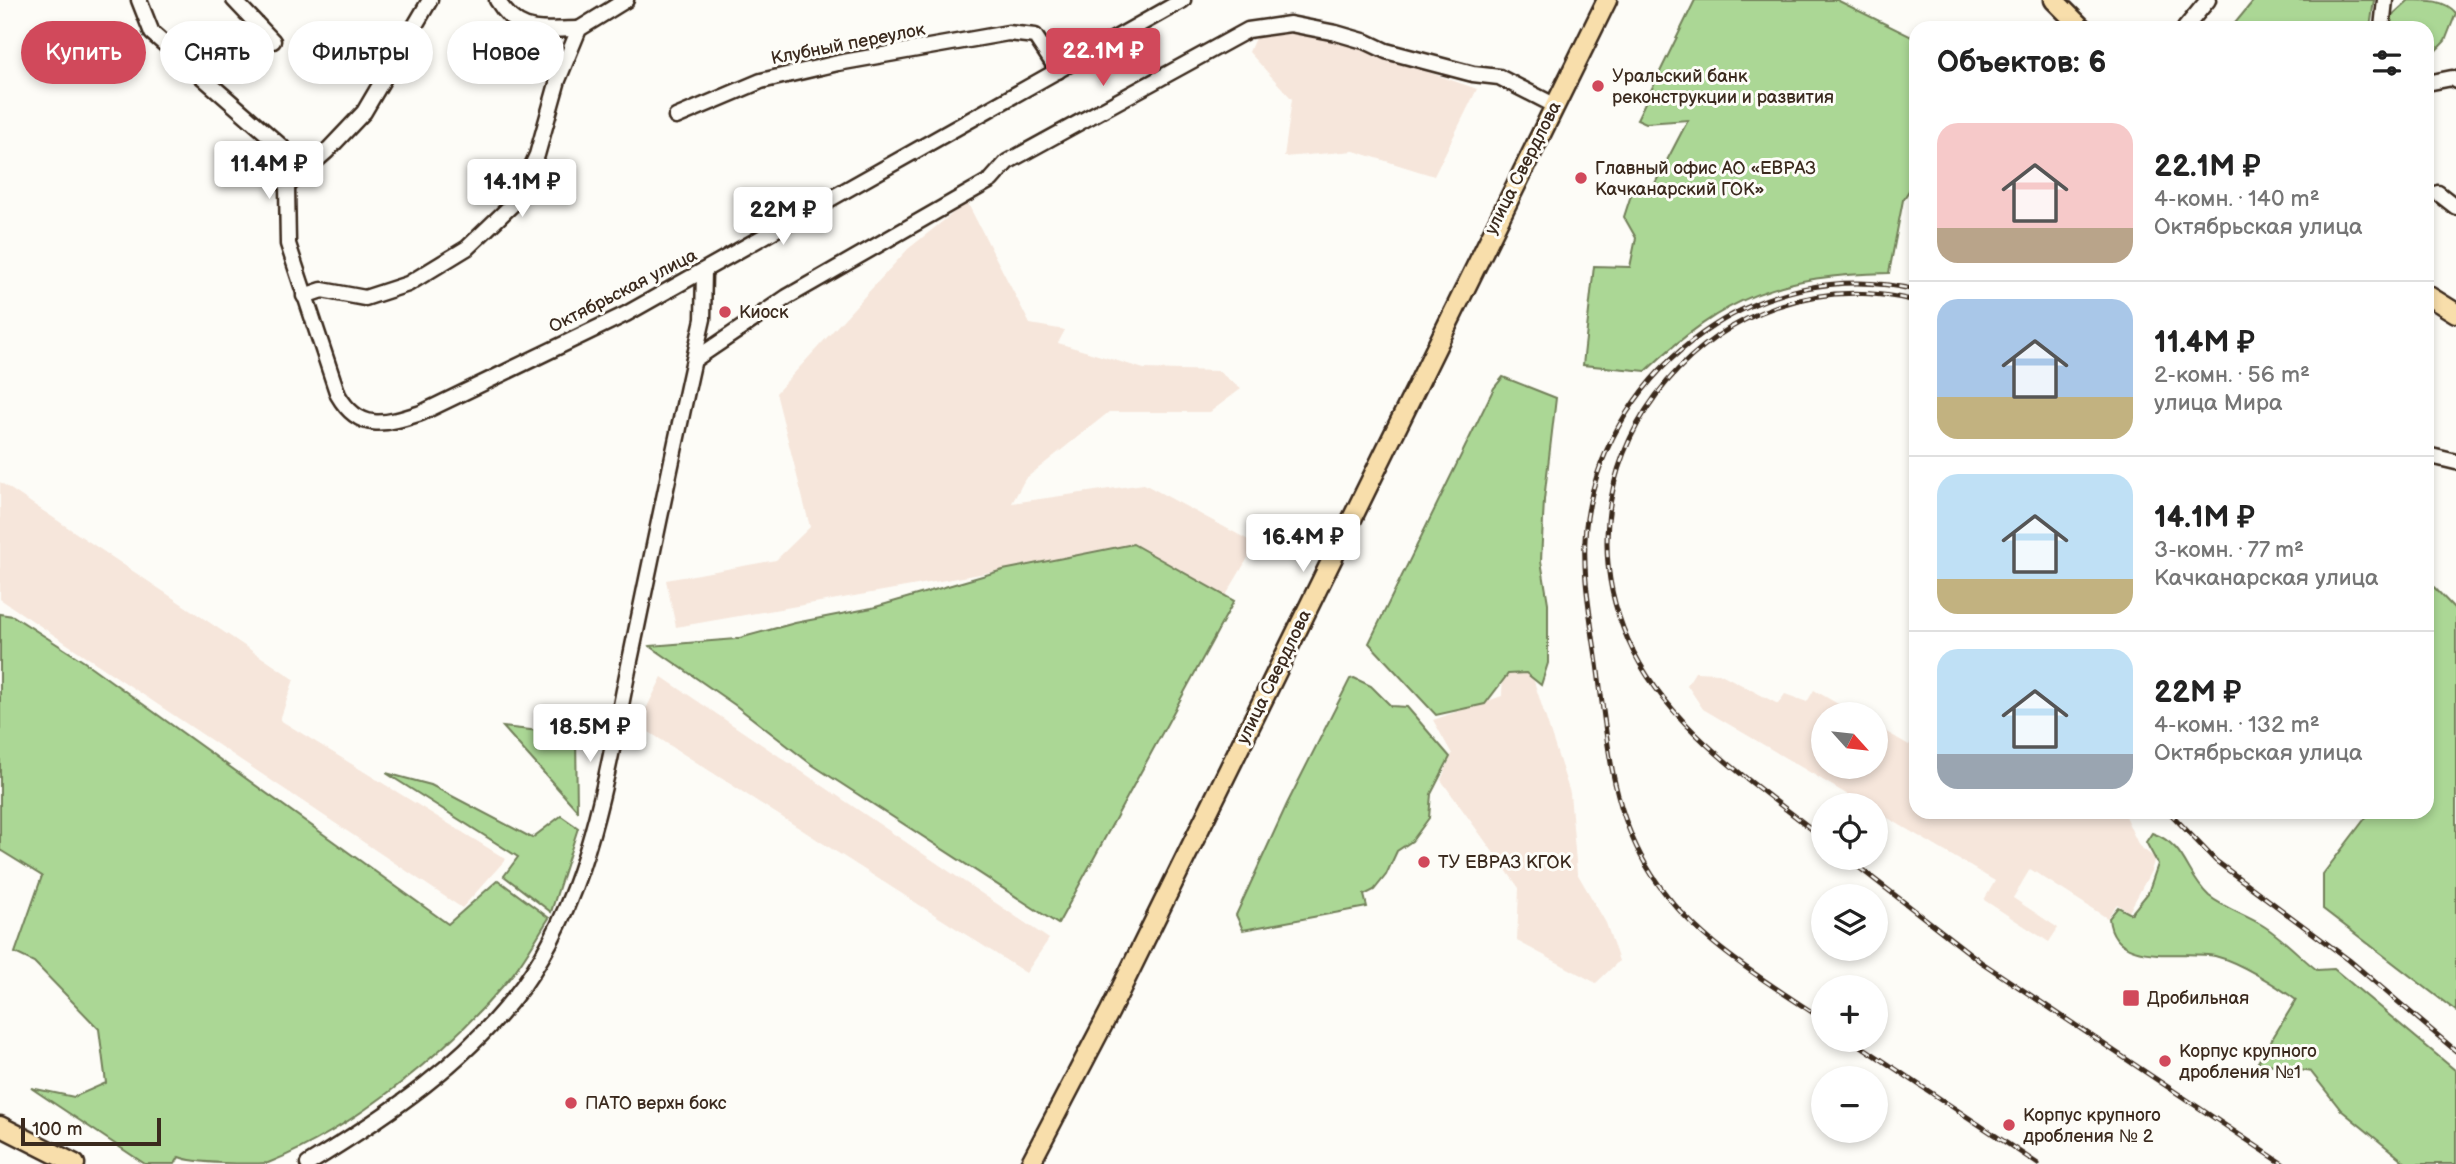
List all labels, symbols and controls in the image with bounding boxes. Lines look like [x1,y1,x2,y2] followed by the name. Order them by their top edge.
[769,19,927,69] street label: Клубный переулок
[21,21,146,84] chip: Купить
[160,21,274,84] chip: Снять
[288,21,433,84] chip: Фильтры
[447,21,564,84] chip: Новое
[1038,28,1168,88] pin: 22.1M ₽
[1062,37,1144,65] text: 22.1M ₽
[2368,44,2406,82] icon: filters
[1937,45,2106,81] text: Объектов: 6
[1612,66,1834,108] place label: Уральский банк реконструкции и развития
[1590,78,1606,94] marker: Уральский банк реконструкции и развития
[1480,98,1566,238] street label: улица Свердлова
[204,142,334,201] pin: 11.4M ₽
[2154,149,2261,185] text: 22.1M ₽
[230,150,308,178] text: 11.4M ₽
[1993,151,2077,235] icon: home
[1595,158,1816,200] place label: Главный офис АО «ЕВРАЗ Качканарский ГОК»
[457,160,587,219] pin: 14.1M ₽
[483,168,561,196] text: 14.1M ₽
[1573,170,1589,186] marker: Главный офис АО «ЕВРАЗ Качканарский ГОК»
[2154,185,2320,213] text: 4-комн. · 140 m²
[734,188,832,247] pin: 22M ₽
[750,196,816,224] text: 22M ₽
[2154,213,2363,241] text: Октябрьская улица
[546,244,701,337] street label: Октябрьская улица
[739,302,789,323] place label: Киоск
[717,304,733,320] marker: Киоск
[2154,325,2255,361] text: 11.4M ₽
[1993,327,2077,411] icon: home
[2154,361,2310,389] text: 2-комн. · 56 m²
[2154,389,2282,417] text: улица Мира
[2154,500,2255,536] text: 14.1M ₽
[1993,502,2077,586] icon: home
[1238,514,1368,574] pin: 16.4M ₽
[1262,523,1344,551] text: 16.4M ₽
[2154,536,2304,564] text: 3-комн. · 77 m²
[2154,564,2379,592] text: Качканарская улица
[1232,606,1316,747] street label: улица Свердлова
[2154,675,2241,711] text: 22M ₽
[1993,677,2077,761] icon: home
[1811,702,1888,779] north arrow
[1811,702,1888,1143] map controls
[525,704,655,764] pin: 18.5M ₽
[2154,711,2320,739] text: 4-комн. · 132 m²
[549,713,631,741] text: 18.5M ₽
[2154,739,2363,767] text: Октябрьская улица
[1811,793,1888,870] button: locate
[1438,852,1571,873] place label: ТУ ЕВРАЗ КГОК
[1416,854,1432,870] marker: ТУ ЕВРАЗ КГОК
[1811,884,1888,961] button: layers
[1811,975,1888,1052] button: +
[2121,988,2141,1008] marker: Дробильная
[2147,988,2249,1009] place label: Дробильная
[2179,1041,2317,1083] place label: Корпус крупного дробления №1
[2157,1053,2173,1069] marker: Корпус крупного дробления №1
[1811,1066,1888,1143] button: −
[585,1093,727,1114] place label: ПАТО верхн бокс
[563,1095,579,1111] marker: ПАТО верхн бокс
[2023,1105,2161,1147] place label: Корпус крупного дробления № 2
[21,1115,161,1147] scale bar
[2001,1117,2017,1133] marker: Корпус крупного дробления № 2
[32,1118,83,1141] text: 100 m

